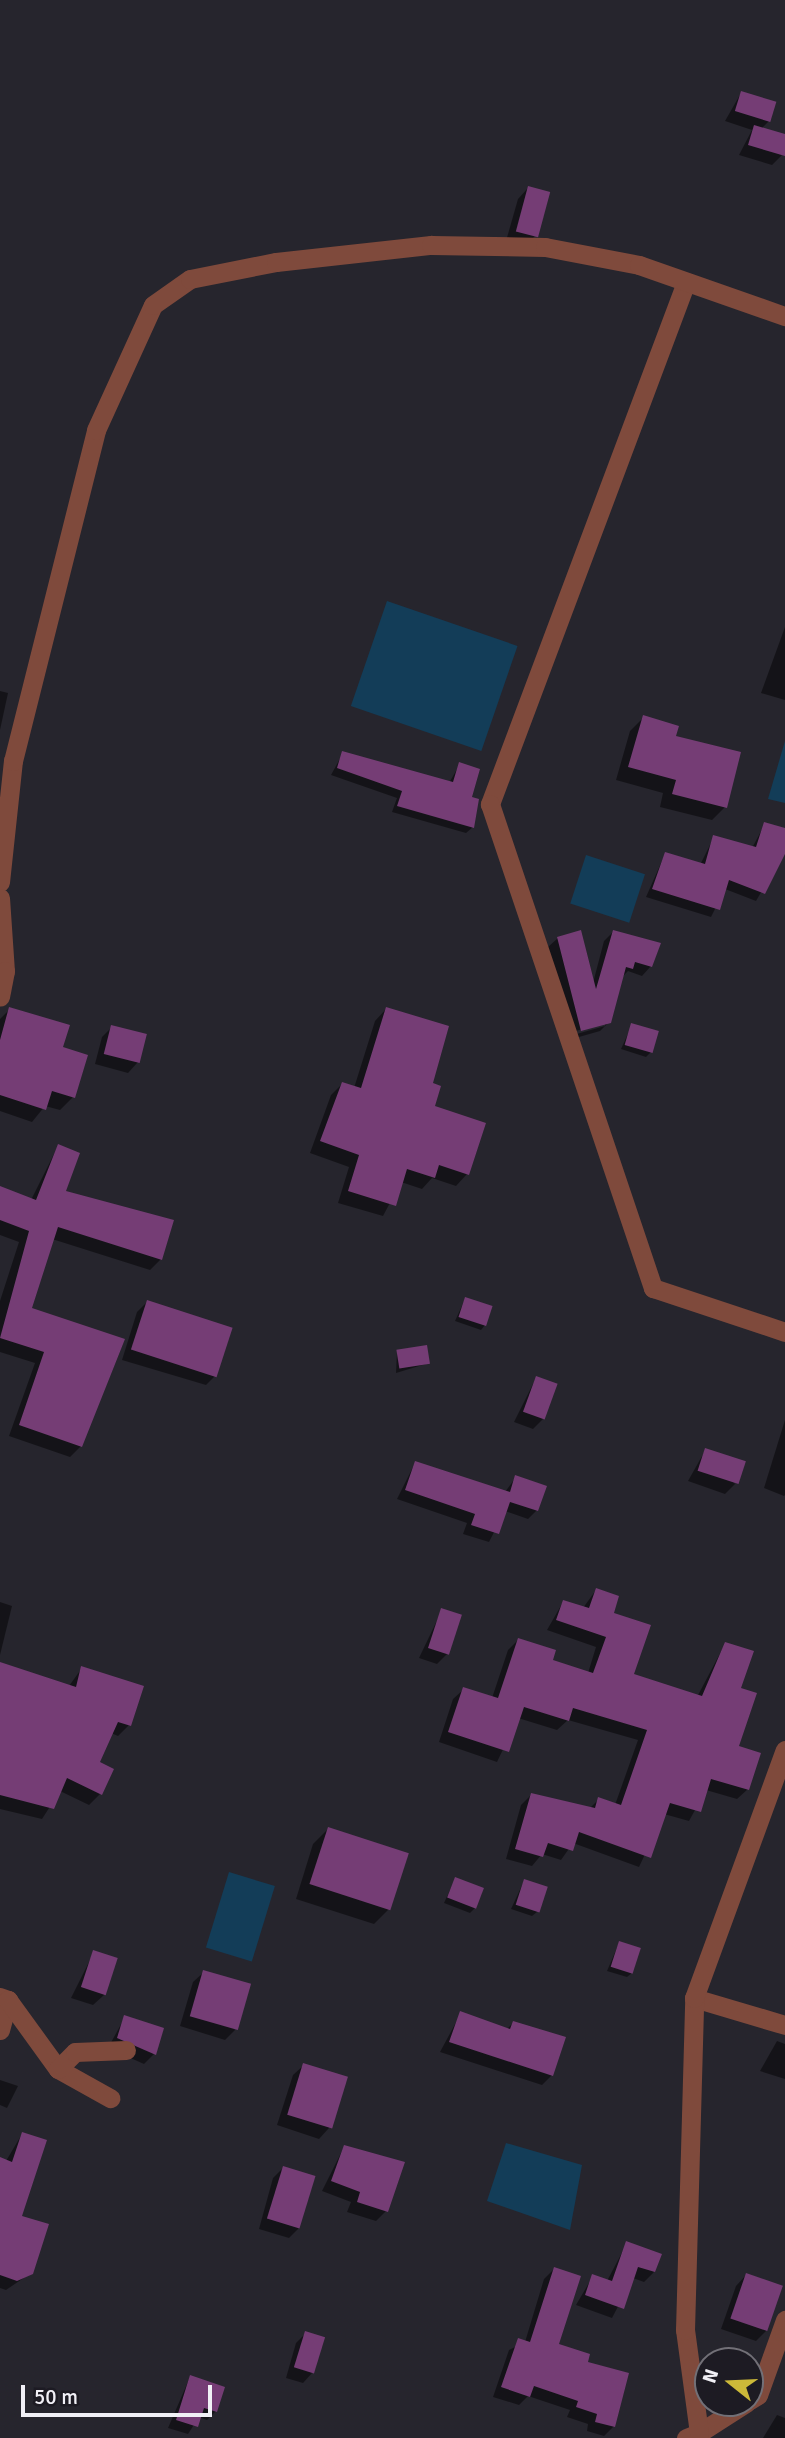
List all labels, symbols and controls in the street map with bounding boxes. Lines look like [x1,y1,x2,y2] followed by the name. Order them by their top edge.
[694,2347,764,2417] north arrow
[697,2366,724,2386] text: N
[24,2372,215,2416] scale bar
[34,2384,78,2410] text: 50 m

